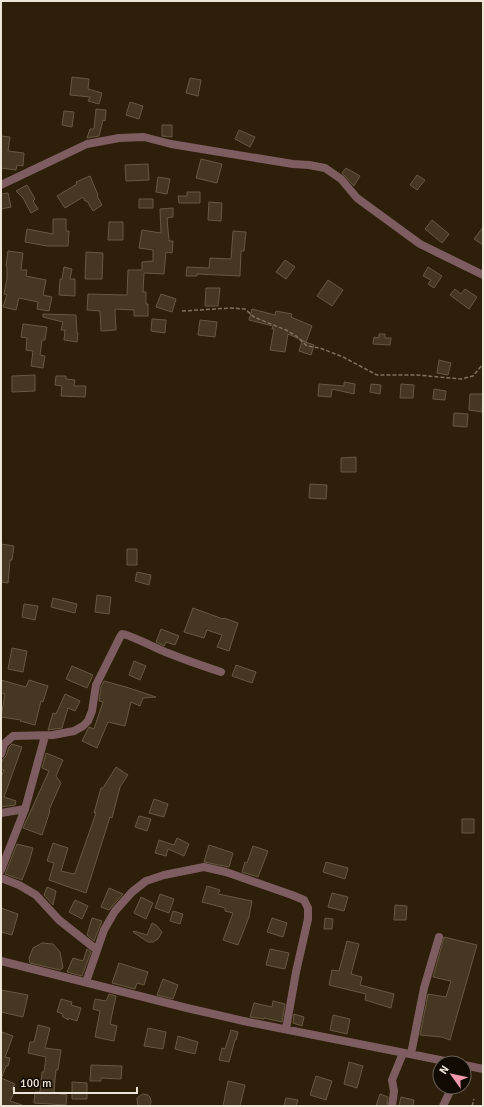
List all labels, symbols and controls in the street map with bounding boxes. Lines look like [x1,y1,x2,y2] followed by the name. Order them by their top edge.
[432,1055,472,1095] north arrow
[436,1063,452,1077] text: N
[14,1069,137,1095] scale bar
[20,1076,52,1091] text: 100 m

